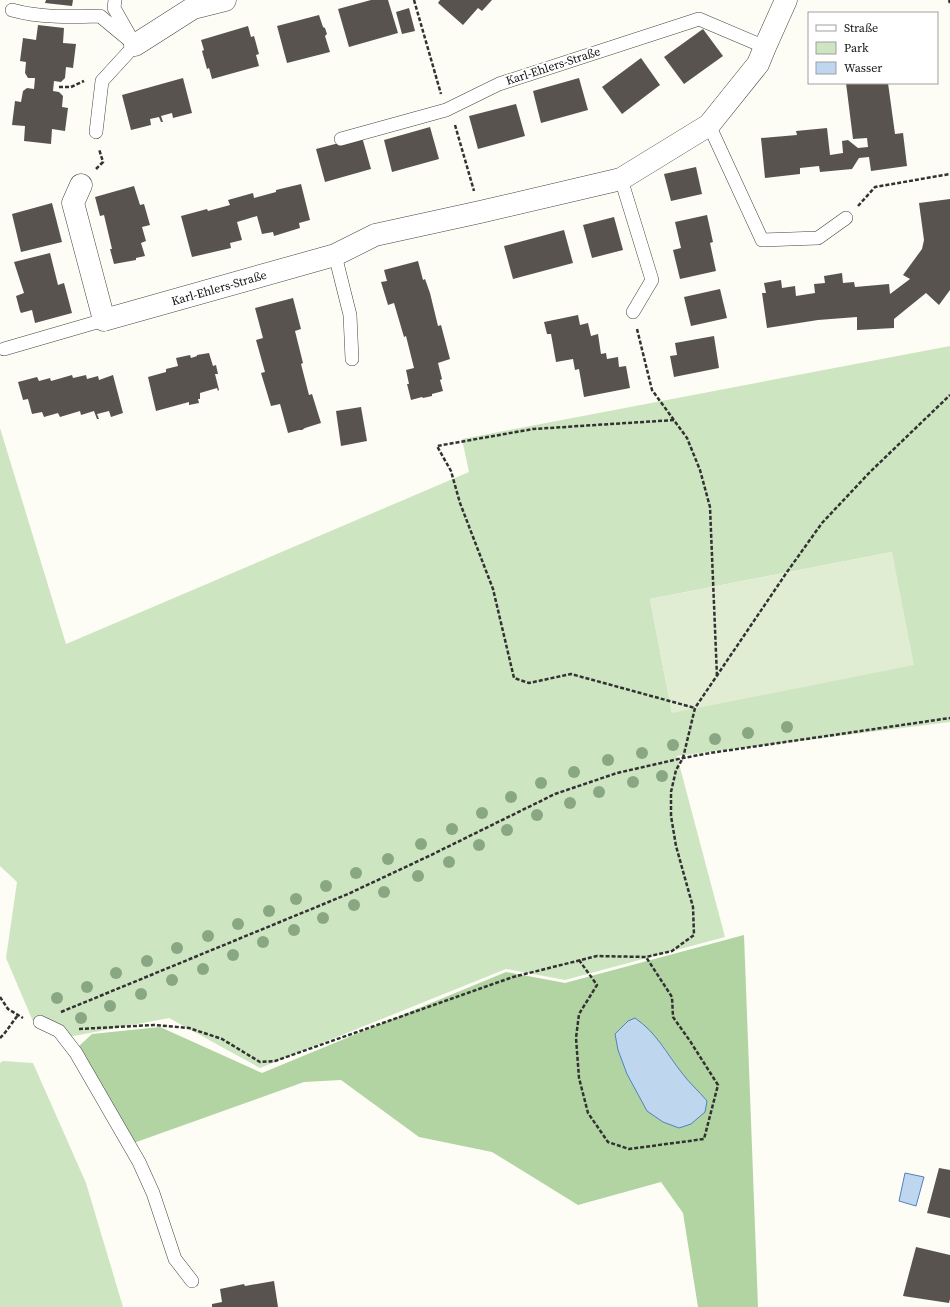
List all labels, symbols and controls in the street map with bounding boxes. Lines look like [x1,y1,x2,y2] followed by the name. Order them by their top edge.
[808,12,938,84] legend
[844,20,878,36] text: Straße
[844,40,869,56] text: Park
[504,43,602,89] street label: Karl-Ehlers-Straße
[844,60,882,76] text: Wasser
[169,267,269,309] street label: Karl-Ehlers-Straße

